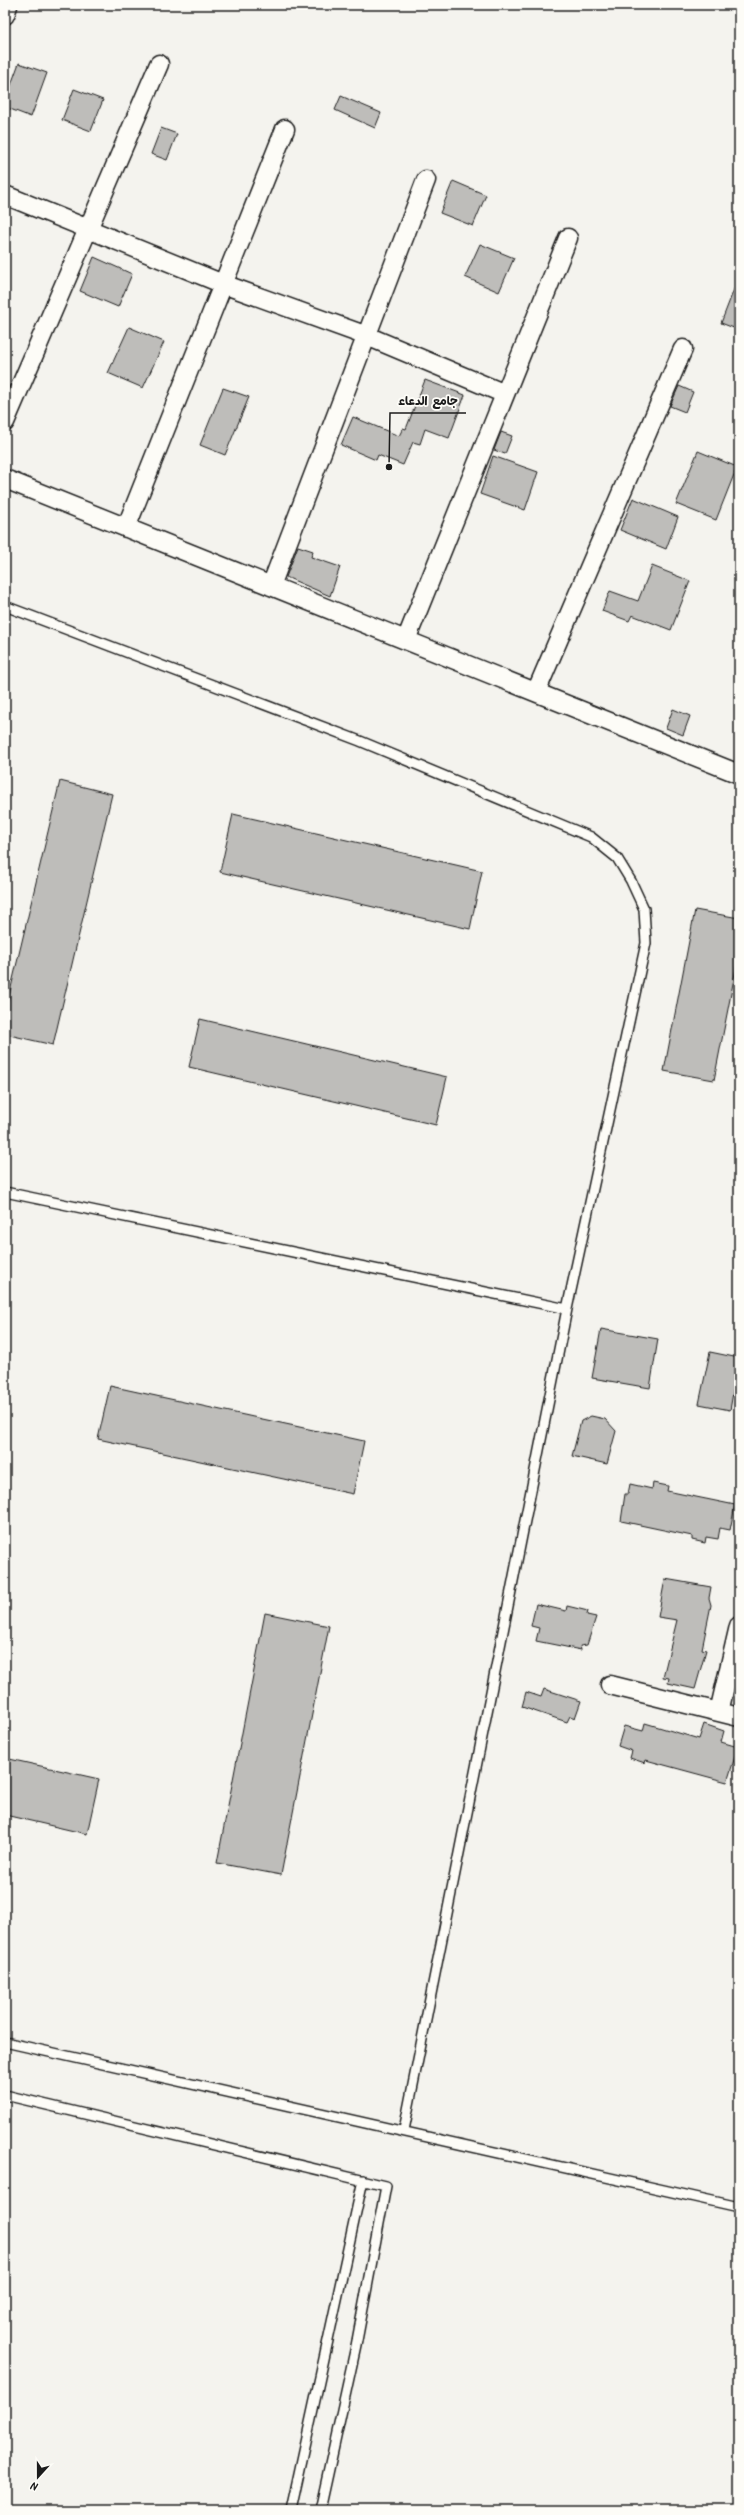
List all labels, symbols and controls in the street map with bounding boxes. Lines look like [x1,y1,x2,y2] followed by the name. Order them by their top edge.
[390,389,466,413] callout: جامع الدعاء
[398,392,458,411] text: جامع الدعاء
[18,2457,58,2497] north arrow
[28,2476,41,2495] text: N

